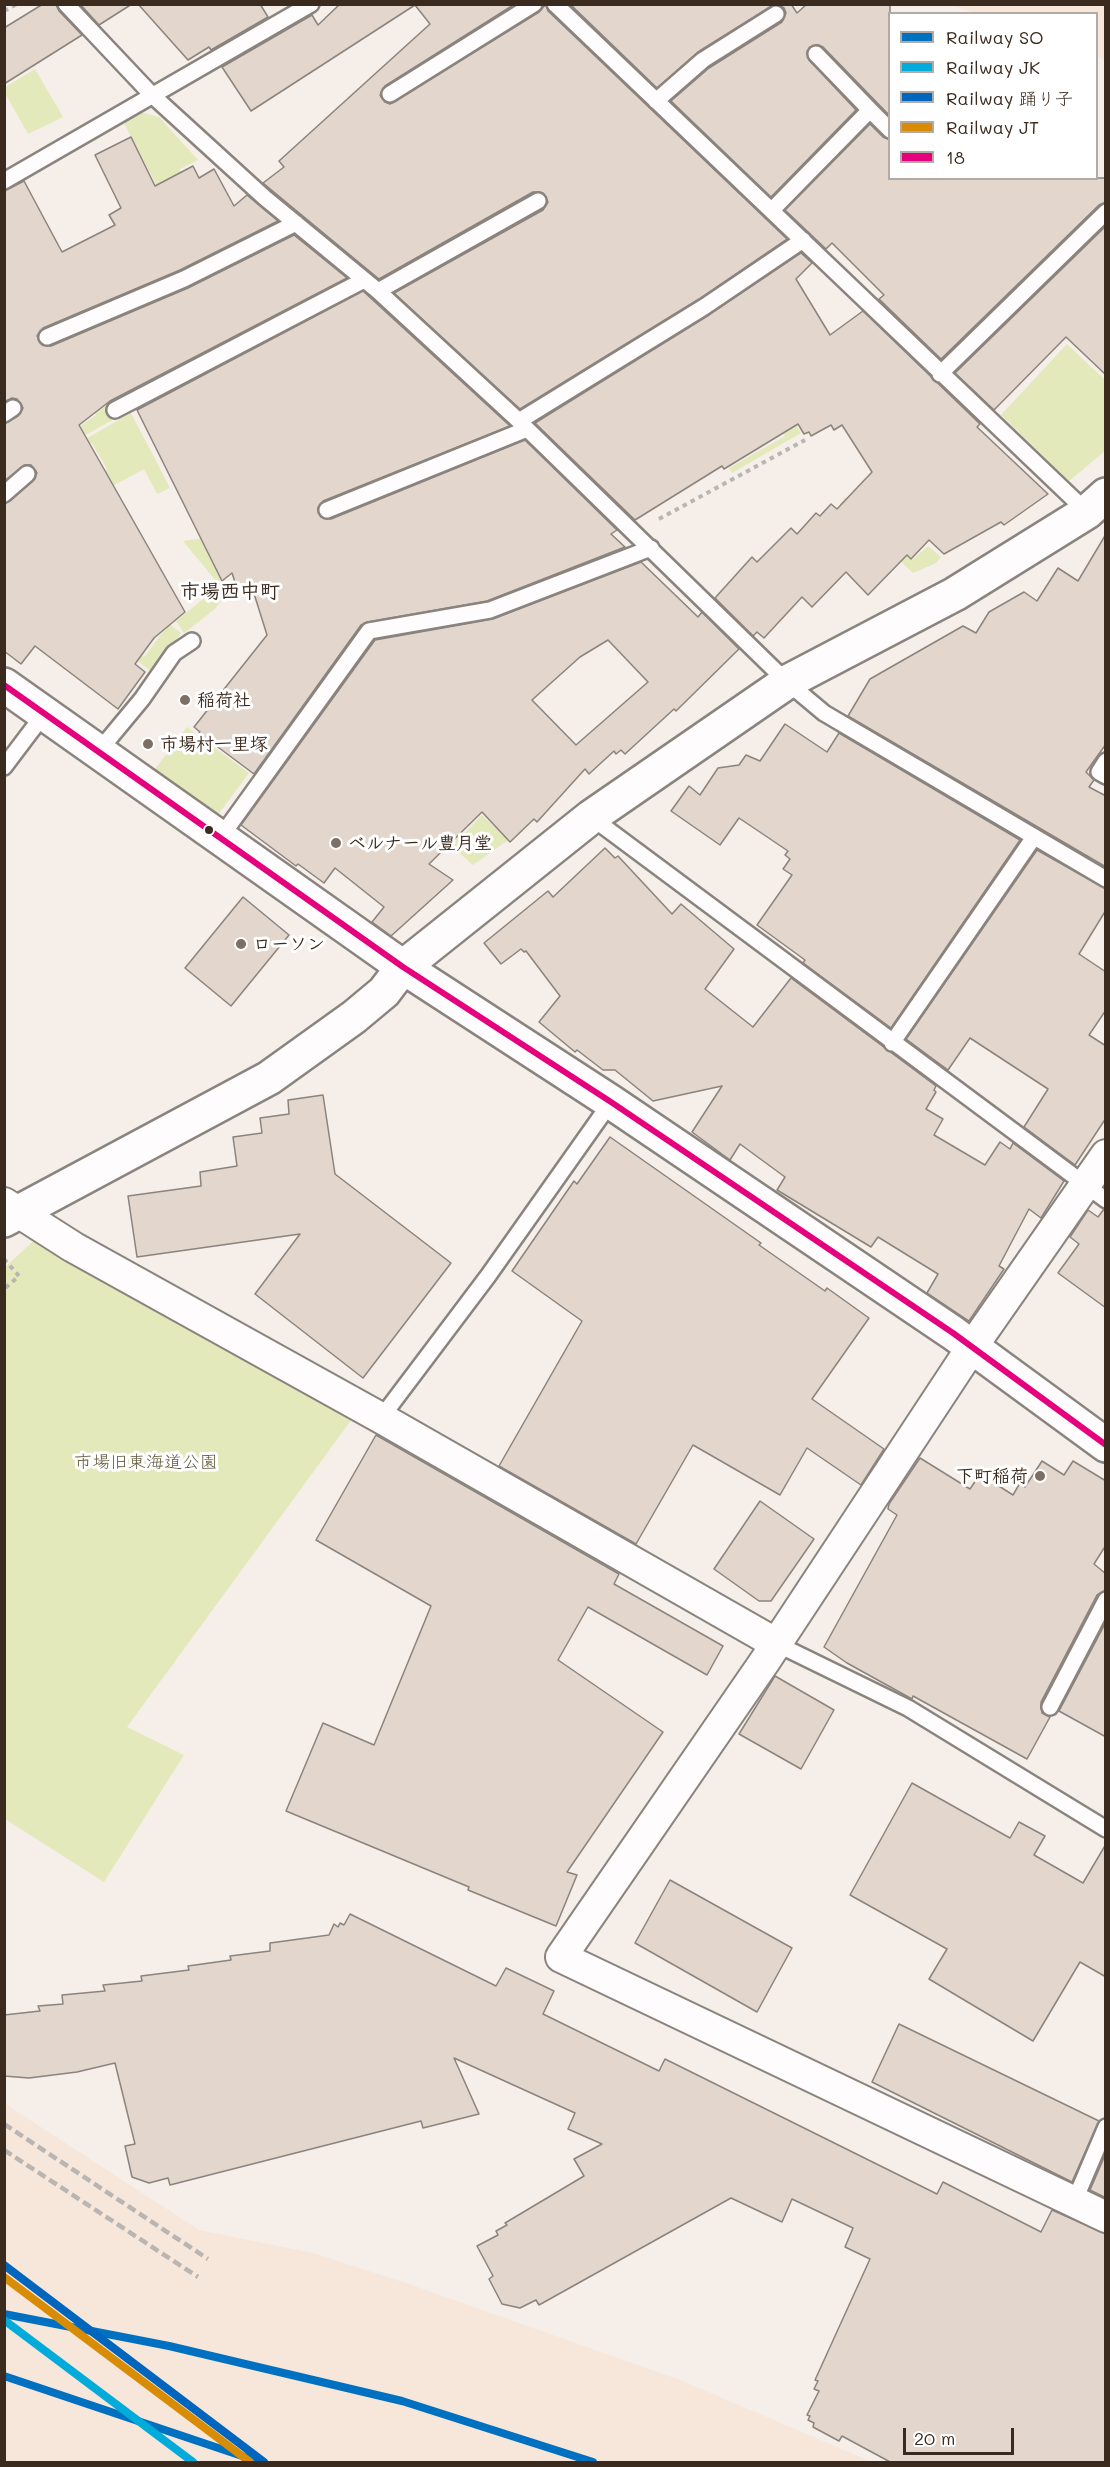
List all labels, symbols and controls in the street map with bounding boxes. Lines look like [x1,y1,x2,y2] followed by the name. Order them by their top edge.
[888,12,1098,180] legend
[946,25,1044,49] text: Railway SO
[946,55,1040,79] text: Railway JK
[946,86,1073,110] text: Railway 踊り子
[946,115,1039,139] text: Railway JT
[946,145,965,169] text: 18
[180,580,280,604] district label: 市場西中町
[197,689,251,711] place label: 稲荷社
[178,693,192,707] marker: 稲荷社
[160,733,268,755] place label: 市場村一里塚
[141,737,155,751] marker: 市場村一里塚
[203,824,215,836] unlabelled marker
[348,832,492,854] place label: ベルナール豊月堂
[329,836,343,850] marker: ベルナール豊月堂
[253,933,325,955] place label: ローソン
[234,937,248,951] marker: ローソン
[74,1451,218,1473] park label: 市場旧東海道公園
[956,1465,1028,1487] place label: 下町稲荷
[1033,1469,1047,1483] marker: 下町稲荷
[906,2416,1017,2454] scale bar
[914,2426,955,2450] text: 20 m

